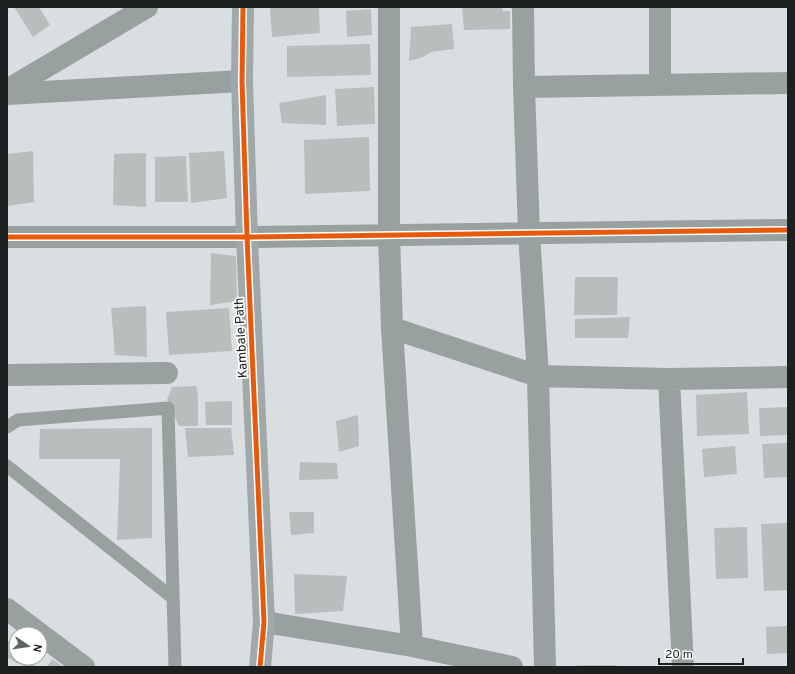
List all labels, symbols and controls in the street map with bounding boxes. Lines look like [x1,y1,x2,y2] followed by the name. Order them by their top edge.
[232,297,252,379] street label: Kambale Path
[8,626,48,666] north arrow
[659,640,743,666] scale bar
[29,643,44,653] text: N
[665,647,693,663] text: 20 m

